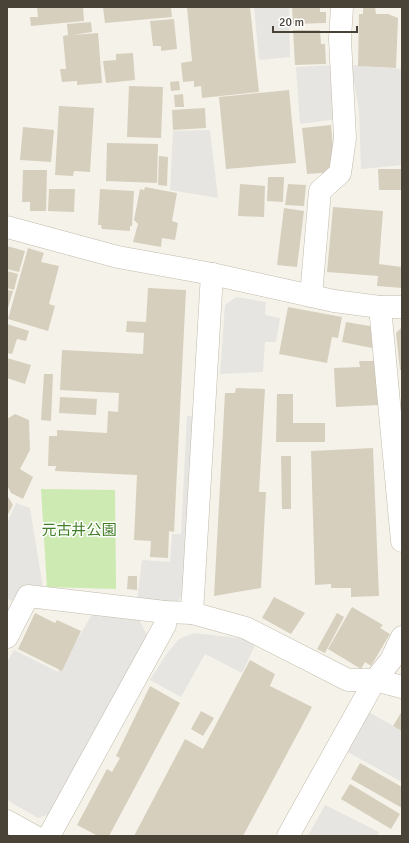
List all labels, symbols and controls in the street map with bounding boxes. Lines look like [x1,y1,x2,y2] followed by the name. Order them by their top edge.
[273,8,357,34] scale bar
[279,15,304,30] text: 20 m
[41,521,117,539] park label: 元古井公園

